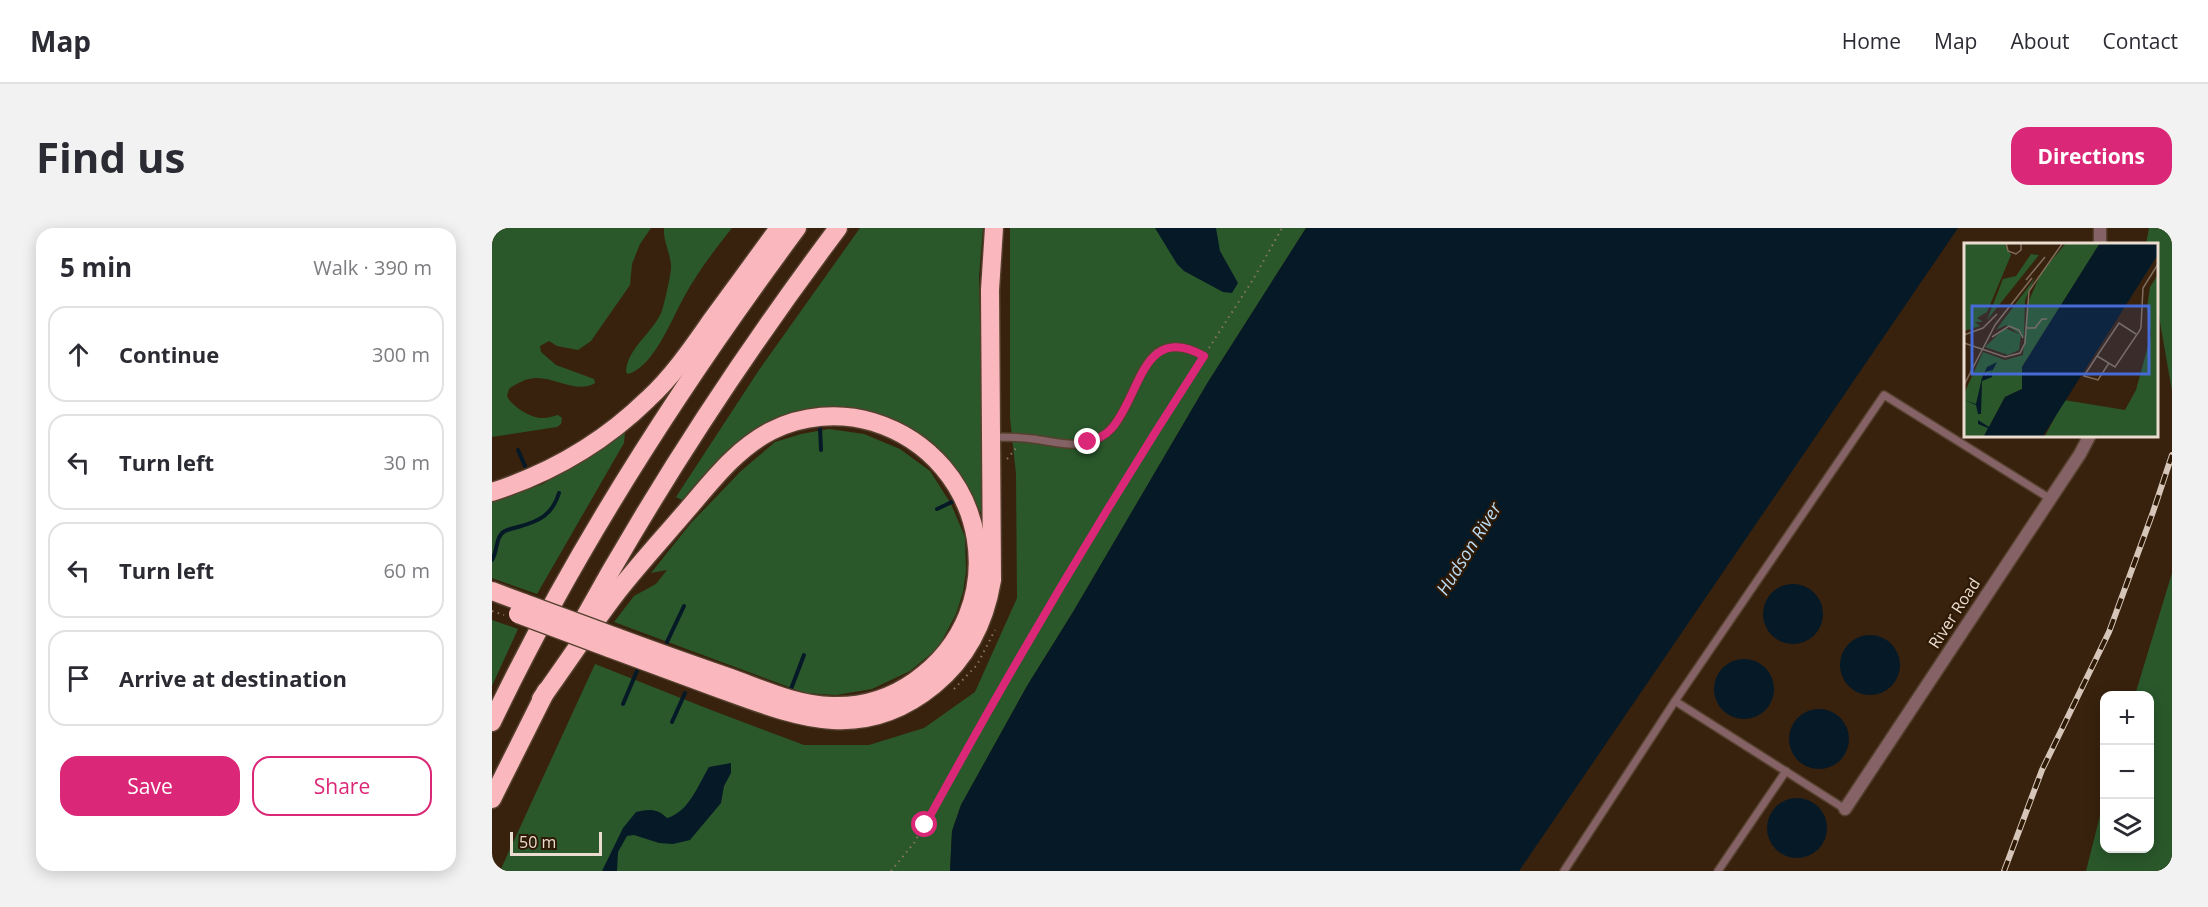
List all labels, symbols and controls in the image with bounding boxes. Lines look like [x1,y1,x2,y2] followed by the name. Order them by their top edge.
[30,22,91,60] text: Map
[1842,27,1901,55] text: Home
[1934,27,1977,55] text: Map
[2010,27,2070,55] text: About
[2103,27,2178,55] text: Contact
[2011,127,2172,185] button: Directions
[36,128,185,185] text: Find us
[1964,243,2157,436] inset map
[60,249,132,285] text: 5 min
[313,254,432,281] text: Walk · 390 m
[62,338,95,371] icon: ahead
[119,339,219,369] text: Continue
[372,341,430,368] text: 300 m
[1074,428,1100,454] route end
[62,446,95,479] icon: left
[119,447,214,477] text: Turn left
[383,449,430,476] text: 30 m
[1430,497,1507,599] water label: Hudson River
[62,554,95,587] icon: left
[119,555,214,585] text: Turn left
[383,557,430,584] text: 60 m
[1923,574,1985,652] street label: River Road
[62,662,95,695] icon: arrive
[119,663,347,693] text: Arrive at destination
[2100,691,2154,853] map controls
[2100,691,2154,745] button: +
[2100,745,2154,799] button: −
[60,756,240,816] button: Save
[252,756,432,816] button: Share
[2100,799,2154,853] button: layers
[911,811,937,837] route start
[510,829,602,856] scale bar
[519,831,556,853] text: 50 m

